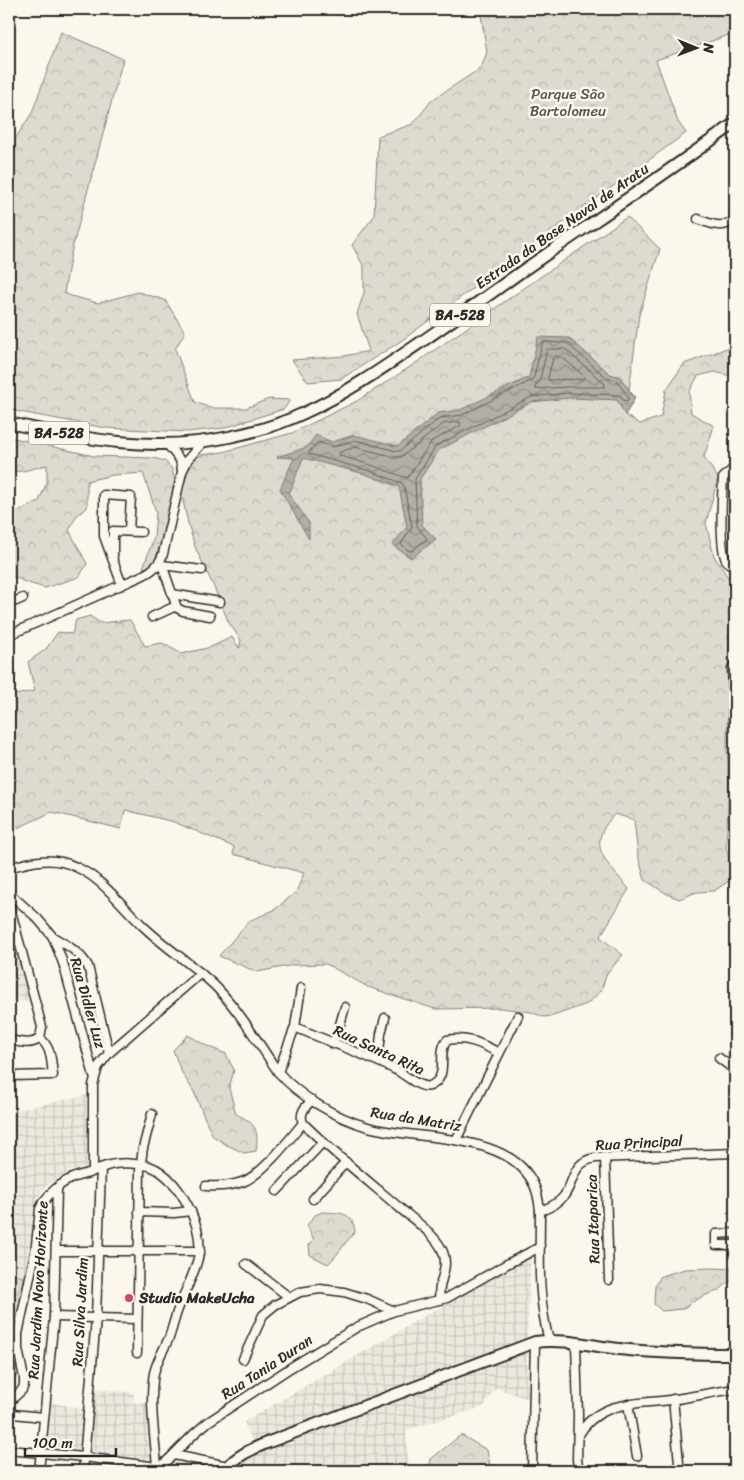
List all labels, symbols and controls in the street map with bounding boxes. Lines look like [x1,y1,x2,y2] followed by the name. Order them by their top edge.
[672,22,722,72] north arrow
[696,42,721,54] text: N
[530,81,606,124] park label: Parque São Bartolomeu
[470,156,654,296] street label: Estrada da Base Naval de Aratu
[430,304,490,326] road number: BA-528
[29,422,89,444] road number: BA-528
[63,954,114,1052] street label: Rua Didler Luz
[329,1017,429,1083] street label: Rua Santa Rita
[369,1099,464,1139] street label: Rua da Matriz
[595,1128,684,1158] street label: Rua Principal
[578,1173,608,1264] street label: Rua Itaparica
[20,1200,56,1380] street label: Rua Jardim Novo Horizonte
[64,1257,96,1367] street label: Rua Silva Jardim
[138,1285,255,1311] place label: Studio MakeUcha
[123,1292,135,1304] marker: Studio MakeUcha
[216,1327,318,1407] street label: Rua Tania Duran
[25,1425,116,1457] scale bar
[32,1430,73,1456] text: 100 m

